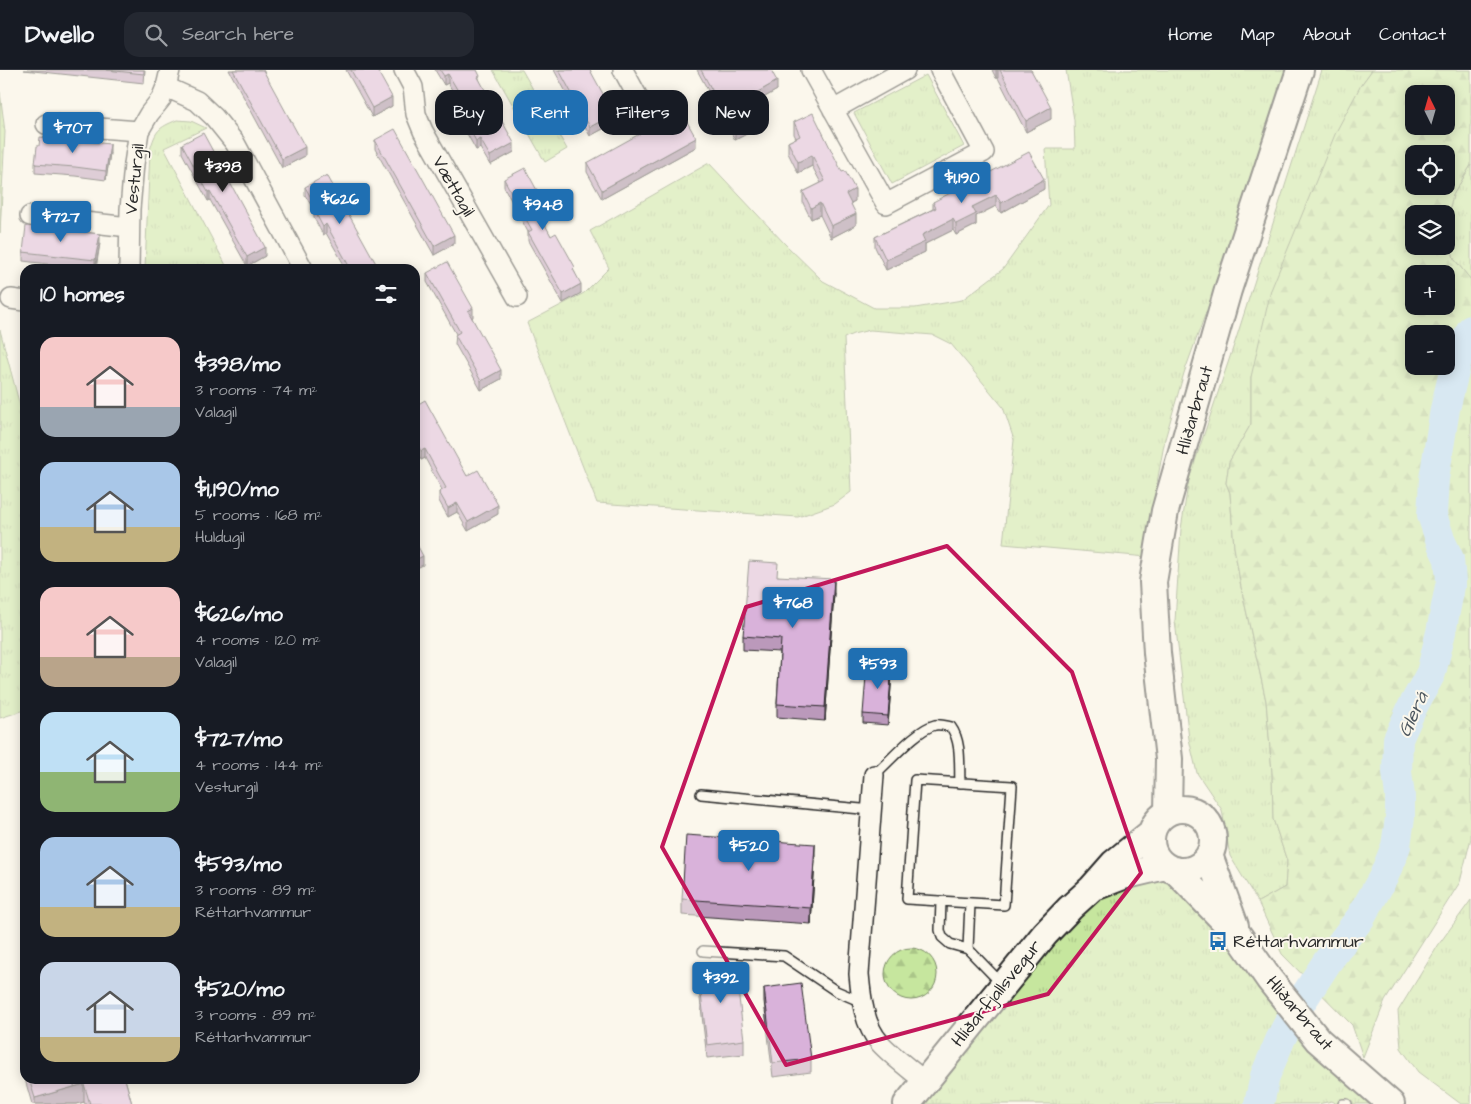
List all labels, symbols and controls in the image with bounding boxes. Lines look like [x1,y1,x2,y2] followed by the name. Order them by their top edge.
[124,12,474,57] search box
[25,18,94,52] text: Dwello
[142,21,170,49] icon: search
[182,21,294,48] text: Search here
[1168,22,1213,47] text: Home
[1241,22,1275,47] text: Map
[1303,22,1351,47] text: About
[1379,22,1446,47] text: Contact
[1405,85,1455,135] north arrow
[1405,85,1455,375] map controls
[435,90,503,135] chip: Buy
[513,90,588,135] chip: Rent
[598,90,688,135] chip: Filters
[698,90,769,135] chip: New
[43,112,103,154] pin: $707
[54,117,92,139] text: $707
[118,142,152,216] street label: Vesturgil
[1405,145,1455,195] button: locate
[193,150,253,193] pin: $398
[425,151,481,222] street label: Vættagil
[205,156,241,178] text: $398
[921,162,1003,204] pin: $1,190
[944,167,980,189] text: $1,190
[310,182,370,225] pin: $626
[321,188,359,210] text: $626
[513,189,573,231] pin: $948
[523,194,563,216] text: $948
[31,200,91,243] pin: $727
[1405,205,1455,255] button: layers
[42,206,80,228] text: $727
[1405,265,1455,315] button: +
[40,280,125,309] text: 10 homes
[372,280,400,308] icon: filters
[1405,325,1455,375] button: −
[195,350,281,379] text: $398/mo
[80,357,140,417] icon: home
[1170,362,1219,458] street label: Hlíðarbraut
[195,379,318,401] text: 3 rooms · 74 m²
[195,401,237,423] text: Valagil
[195,475,279,504] text: $1,190/mo
[80,482,140,542] icon: home
[195,504,322,526] text: 5 rooms · 168 m²
[195,526,245,548] text: Huldugil
[763,586,823,629] pin: $768
[773,592,813,614] text: $768
[195,600,283,629] text: $626/mo
[80,607,140,667] icon: home
[195,629,321,651] text: 4 rooms · 120 m²
[848,648,908,690] pin: $593
[195,651,237,673] text: Valagil
[859,653,897,675] text: $593
[1391,687,1436,741] water label: Glerá
[195,725,282,754] text: $727/mo
[80,732,140,792] icon: home
[195,754,323,776] text: 4 rooms · 144 m²
[195,776,258,798] text: Vesturgil
[719,830,779,872] pin: $520
[729,835,769,857] text: $520
[195,850,282,879] text: $593/mo
[80,857,140,917] icon: home
[195,879,316,901] text: 3 rooms · 89 m²
[195,901,311,923] text: Réttarhvammur
[1233,929,1364,954] place label: Réttarhvammur
[1207,930,1229,952] bus stop icon: Réttarhvammur
[945,934,1048,1053] street label: Hlíðarfjallsvegur
[691,962,751,1004] pin: $392
[703,967,739,989] text: $392
[1260,971,1340,1057] street label: Hlíðarbraut
[195,975,285,1004] text: $520/mo
[80,982,140,1042] icon: home
[195,1004,316,1026] text: 3 rooms · 89 m²
[195,1026,311,1048] text: Réttarhvammur

